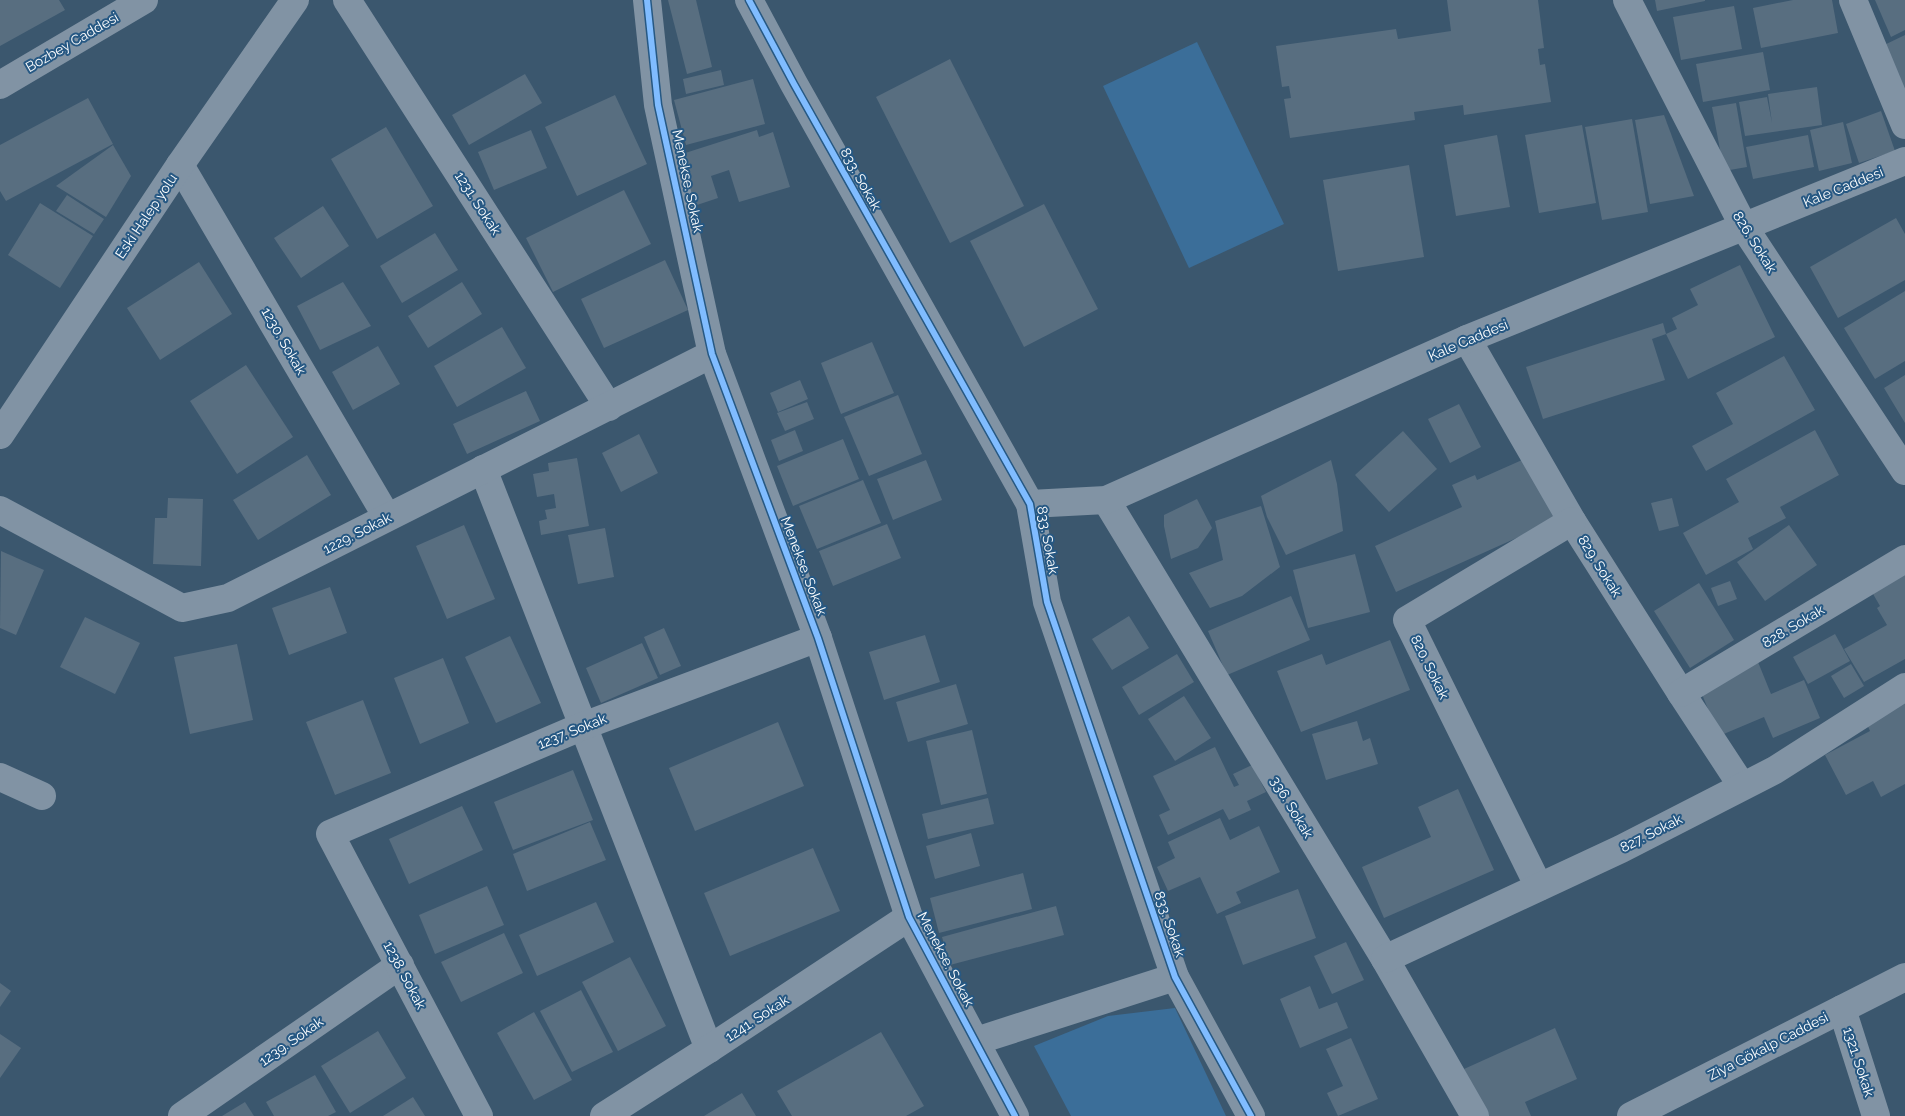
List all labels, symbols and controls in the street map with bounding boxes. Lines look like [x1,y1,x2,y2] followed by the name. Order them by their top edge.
[23,9,121,75] street label: Bozbey Caddesi
[669,128,707,234] street label: Menekse. Sokak
[837,145,885,213] street label: 833. Sokak
[1801,164,1885,210] street label: Kale Caddesi
[452,168,505,238] street label: 1231. Sokak
[112,171,180,261] street label: Eski Halep yolu
[1730,208,1781,276] street label: 826. Sokak
[258,305,310,378] street label: 1230. Sokak
[1426,316,1510,364] street label: Kale Caddesi
[1034,505,1062,576] street label: 833. Sokak
[320,509,394,557] street label: 1229. Sokak
[778,514,830,618] street label: Menekse. Sokak
[1575,532,1625,600] street label: 829. Sokak
[1759,601,1827,651] street label: 828. Sokak
[1408,632,1453,702] street label: 820. Sokak
[535,710,609,752] street label: 1237. Sokak
[1267,773,1317,841] street label: 336. Sokak
[1617,810,1685,855] street label: 827. Sokak
[1151,889,1189,960] street label: 833. Sokak
[914,909,978,1009] street label: Menekse. Sokak
[380,938,430,1012] street label: 1238. Sokak
[722,991,792,1044] street label: 1241. Sokak
[1705,1009,1831,1083] street label: Ziya Gökalp Caddesi
[256,1013,327,1069] street label: 1239. Sokak
[1840,1025,1878,1099] street label: 1321. Sokak

